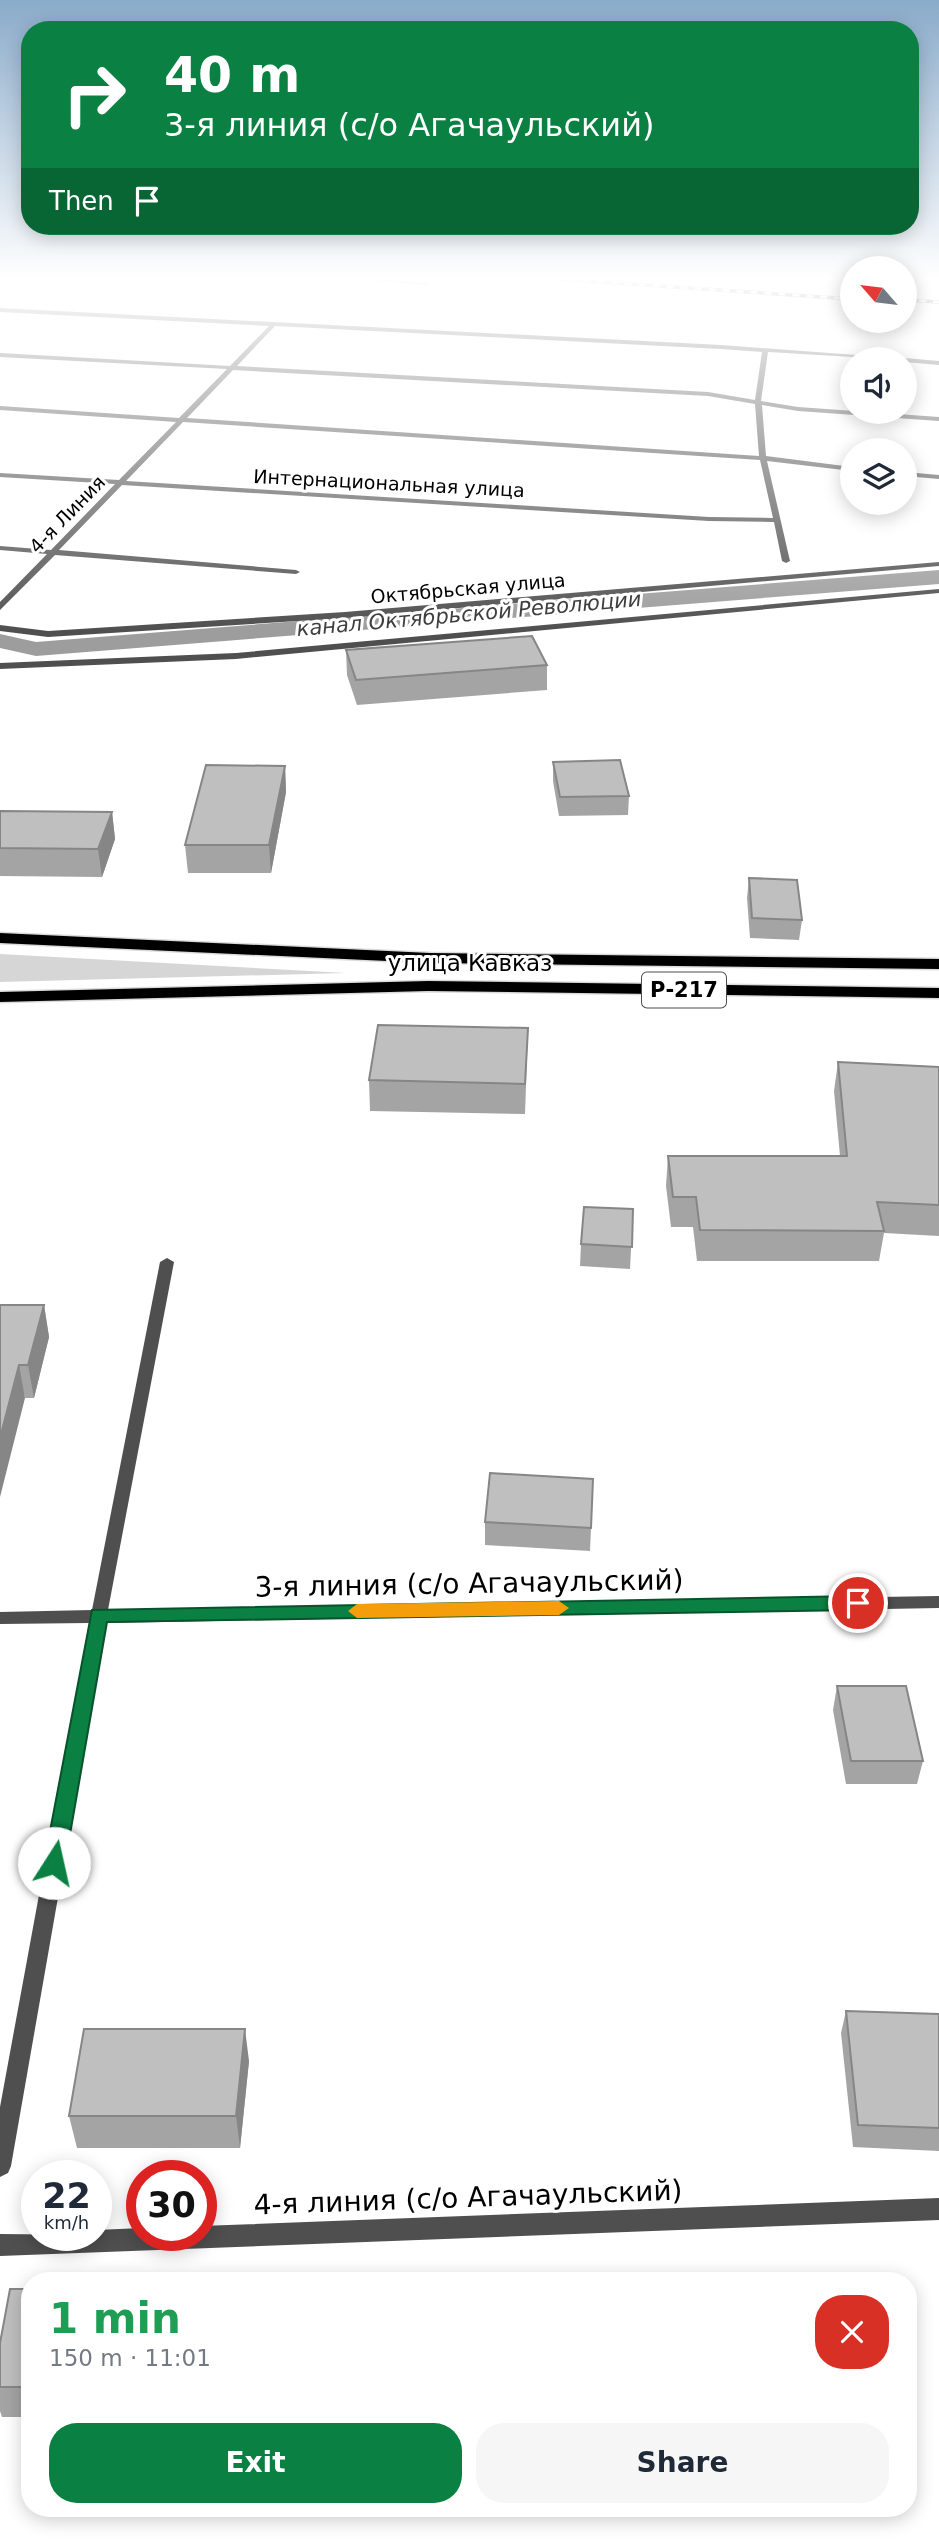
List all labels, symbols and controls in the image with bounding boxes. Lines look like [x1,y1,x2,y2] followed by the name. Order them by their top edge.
[164,47,300,104] text: 40 m
[49,49,140,140] icon: right
[164,106,654,144] text: 3-я линия (с/о Агачаульский)
[128,182,166,220] icon: arrive
[49,186,114,216] text: Then
[840,256,917,332] north arrow
[840,256,917,515] map controls
[840,347,917,424] button: sound
[840,438,917,515] button: layers
[253,465,525,501] street label: Интернациональная улица
[25,471,109,557] street label: 4-я Линия
[370,569,566,607] street label: Октябрьская улица
[296,587,642,641] water label: канал Октябрьской Революции
[388,950,552,976] street label: улица Кавказ
[642,972,726,1007] road number: Р-217
[254,1563,684,1604] street label: 3-я линия (с/о Агачаульский)
[828,1573,888,1633] pin
[839,1584,877,1622] icon: arrive
[17,1826,91,1900] position arrow
[126,2160,217,2251] speed limit sign: 30
[253,2174,683,2221] street label: 4-я линия (с/о Агачаульский)
[42,2176,91,2216] text: 22
[44,2212,89,2233] text: km/h
[49,2294,181,2343] text: 1 min
[815,2295,889,2369] button: close
[49,2345,211,2371] text: 150 m · 11:01
[49,2423,462,2503] button: Exit
[476,2423,889,2503] button: Share

